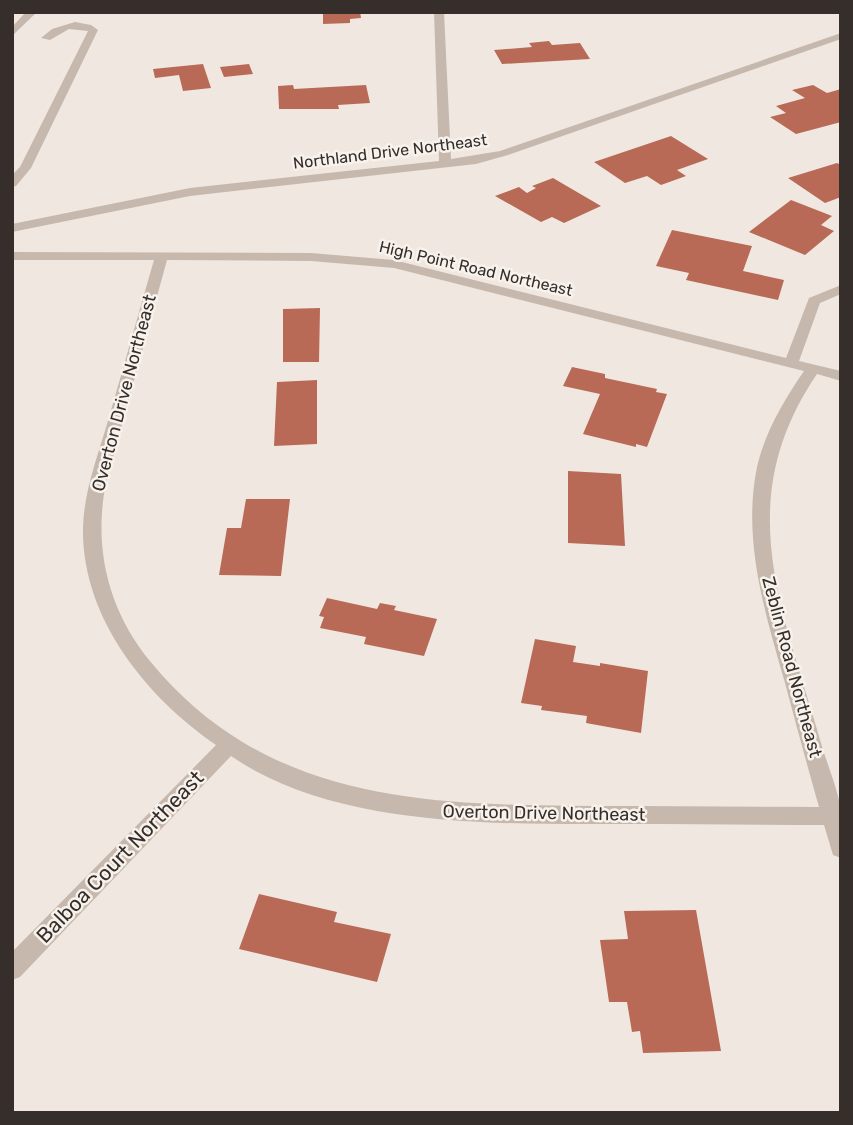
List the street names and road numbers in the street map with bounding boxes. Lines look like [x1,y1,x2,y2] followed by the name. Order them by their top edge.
[292,130,488,173] street label: Northland Drive Northeast
[377,237,574,300] street label: High Point Road Northeast
[87,292,161,494] street label: Overton Drive Northeast
[757,574,827,760] street label: Zeblin Road Northeast
[31,765,208,948] street label: Balboa Court Northeast
[442,800,646,826] street label: Overton Drive Northeast

